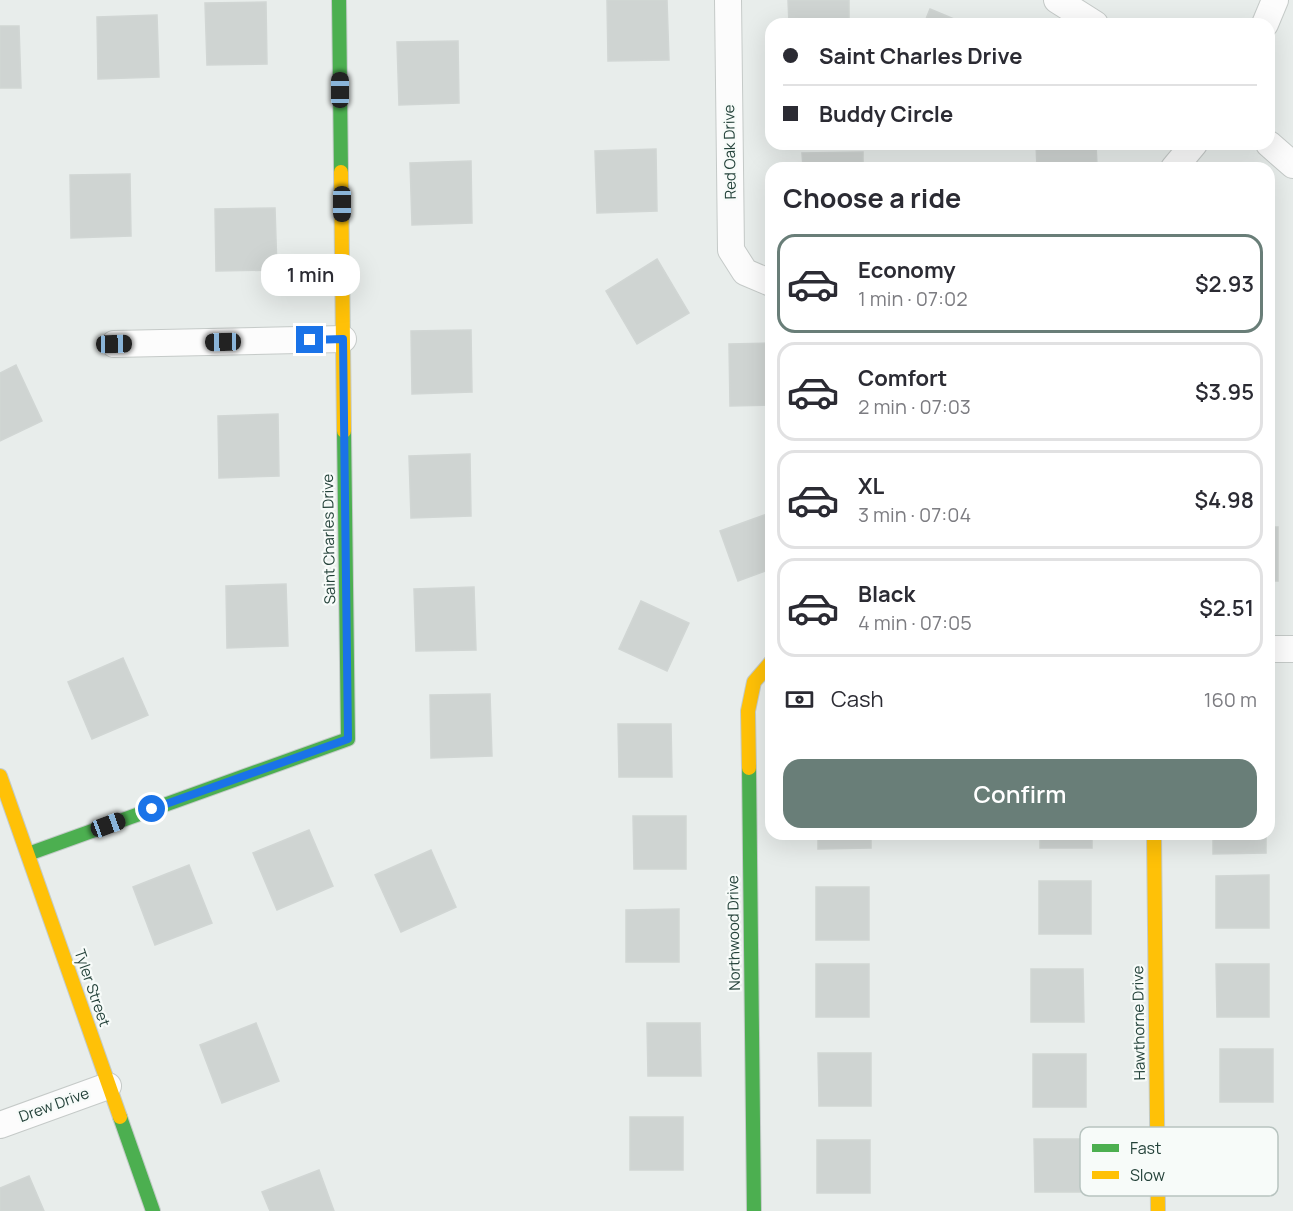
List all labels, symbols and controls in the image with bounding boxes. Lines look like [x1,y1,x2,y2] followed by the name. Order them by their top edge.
[819,41,1023,71] text: Saint Charles Drive
[331,72,349,108] car
[819,99,953,129] text: Buddy Circle
[718,104,741,200] street label: Red Oak Drive
[783,179,961,216] text: Choose a ride
[333,186,351,222] car
[260,253,360,295] callout: 1 min
[858,255,956,285] text: Economy
[786,257,840,311] icon: car
[287,261,334,288] text: 1 min
[1195,269,1254,299] text: $2.93
[858,285,968,312] text: 1 min · 07:02
[296,326,323,353] route end
[205,333,241,351] car
[96,335,132,353] car
[858,363,947,393] text: Comfort
[786,365,840,419] icon: car
[1195,377,1254,407] text: $3.95
[858,393,971,420] text: 2 min · 07:03
[858,471,884,501] text: XL
[317,473,340,604] street label: Saint Charles Drive
[786,473,840,527] icon: car
[1194,485,1254,515] text: $4.98
[858,501,971,528] text: 3 min · 07:04
[858,579,915,609] text: Black
[786,581,840,635] icon: car
[1199,593,1254,623] text: $2.51
[858,609,972,636] text: 4 min · 07:05
[783,683,816,716] icon: cash
[831,684,884,714] text: Cash
[1204,686,1257,713] text: 160 m
[783,759,1257,828] button: Confirm
[138,795,165,822] route start
[88,810,128,840] car
[722,875,745,991] street label: Northwood Drive
[69,946,116,1029] street label: Tyler Street
[1127,965,1150,1081] street label: Hawthorne Drive
[16,1082,92,1127] street label: Drew Drive
[1080,1127,1278,1196] legend
[1130,1137,1161,1159] text: Fast
[1130,1164,1165,1186] text: Slow

